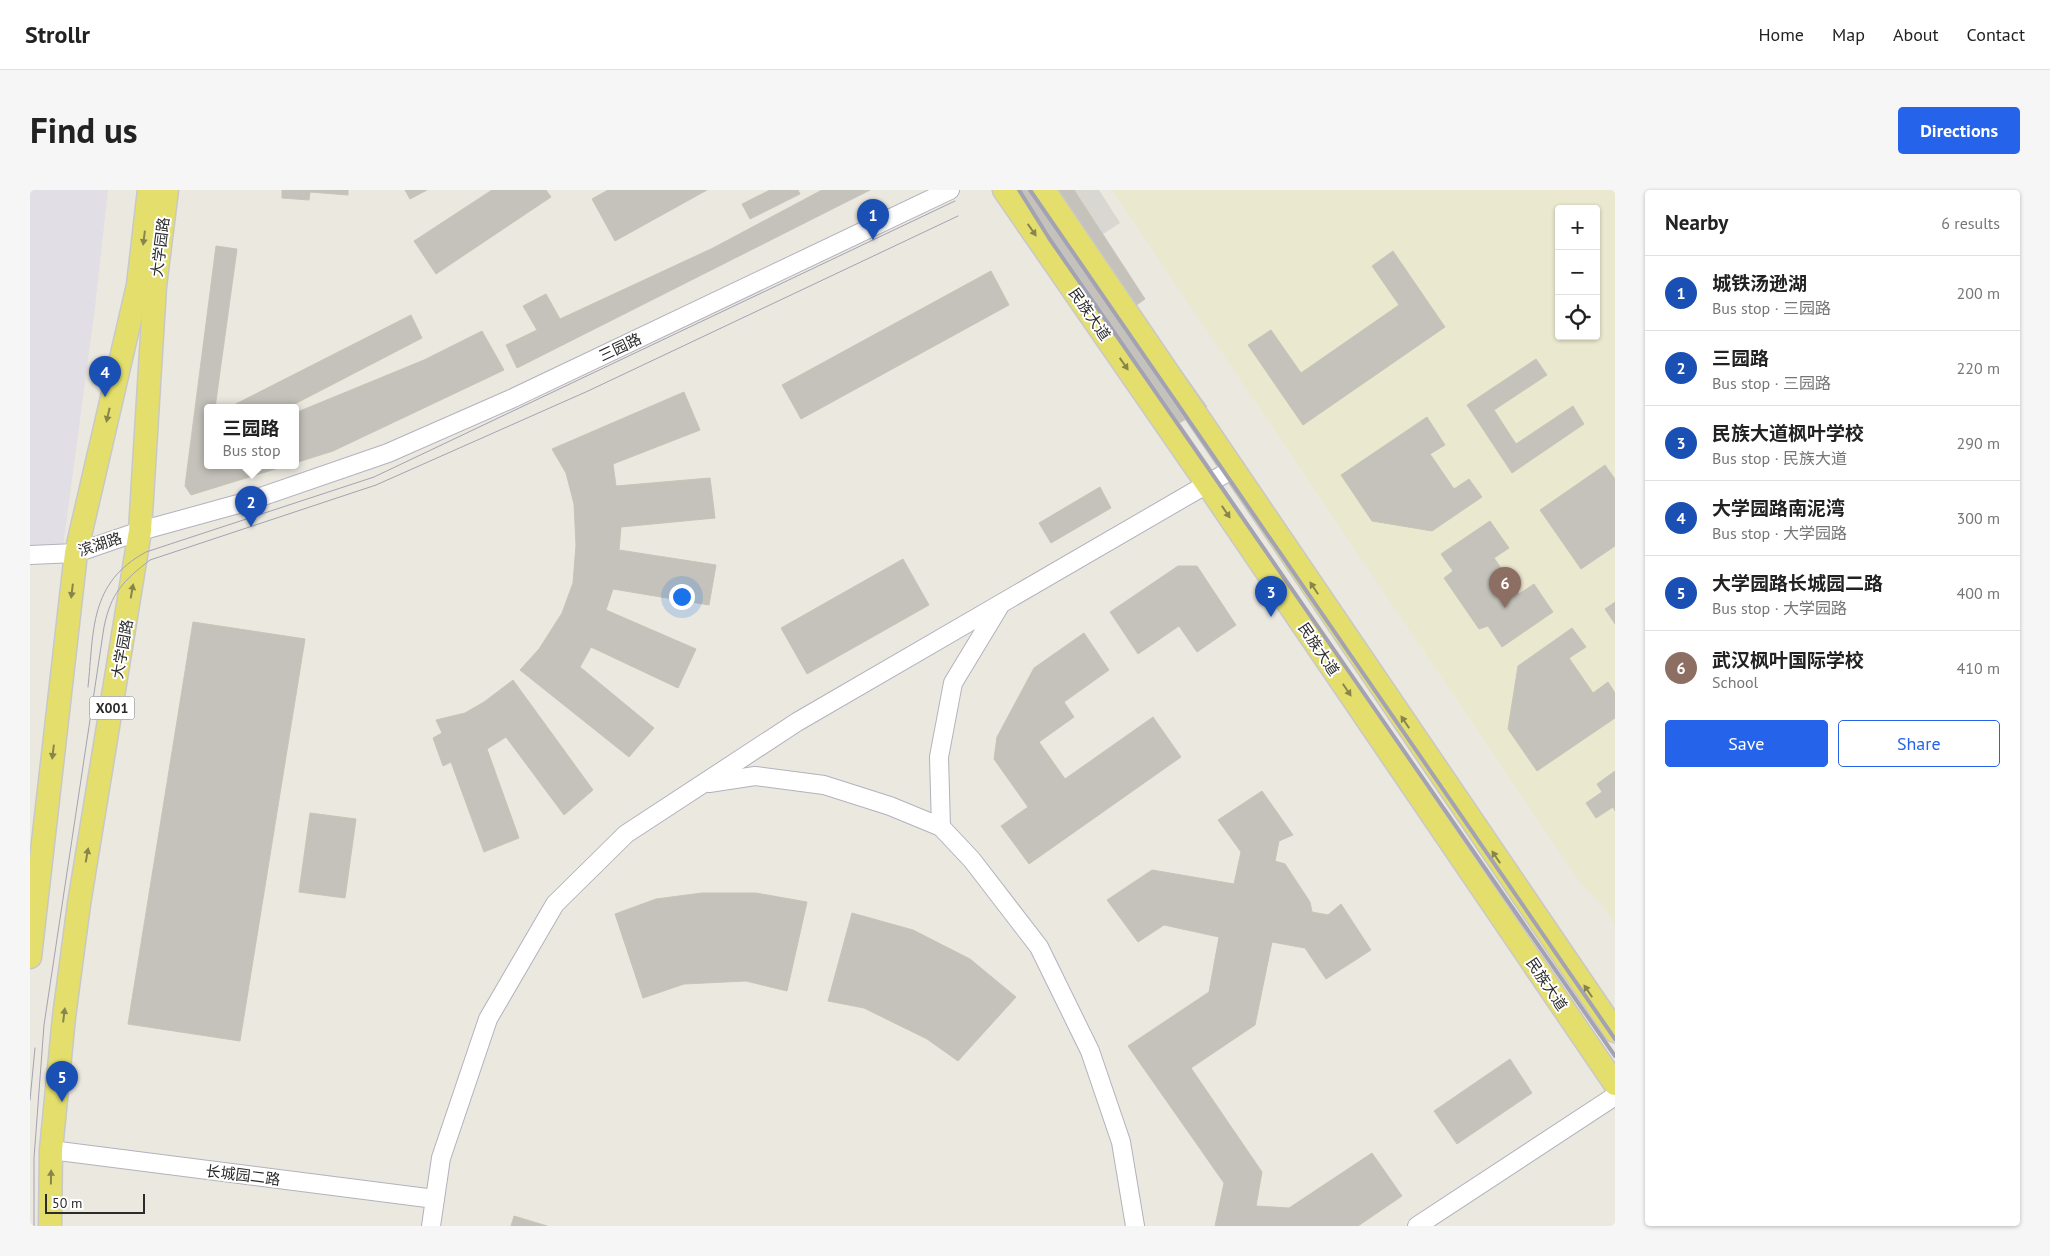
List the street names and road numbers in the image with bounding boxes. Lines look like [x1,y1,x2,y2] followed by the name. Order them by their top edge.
[147,216,173,278] street label: 大学园路
[1065,284,1115,344] street label: 民族大道
[596,329,644,365] street label: 三园路
[76,528,124,560] street label: 滨湖路
[107,618,137,680] street label: 大学园路
[1294,619,1344,679] street label: 民族大道
[89,696,134,720] road number: X001
[1522,954,1572,1014] street label: 民族大道
[205,1161,281,1189] street label: 长城园二路

